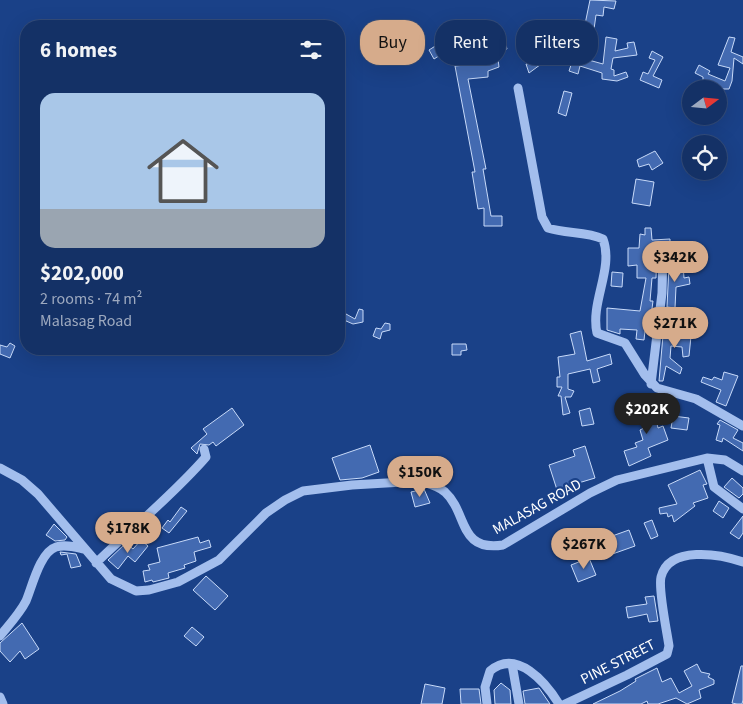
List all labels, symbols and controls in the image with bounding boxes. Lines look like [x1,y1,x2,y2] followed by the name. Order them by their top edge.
[360,20,425,65] chip: Buy
[435,20,506,65] chip: Rent
[516,20,598,65] chip: Filters
[40,35,117,65] text: 6 homes
[297,36,325,64] icon: filters
[682,80,728,125] north arrow
[682,80,727,180] map controls
[138,126,228,216] icon: home
[682,135,727,180] button: locate
[640,240,710,283] pin: $342K
[653,246,697,268] text: $342K
[40,258,124,288] text: $202,000
[40,288,142,310] text: 2 rooms · 74 m²
[640,306,710,349] pin: $271K
[40,310,132,332] text: Malasag Road
[653,312,697,334] text: $271K
[612,392,682,435] pin: $202K
[625,398,669,420] text: $202K
[385,456,455,498] pin: $150K
[398,461,442,483] text: $150K
[489,474,585,540] street label: MALASAG ROAD
[93,512,163,554] pin: $178K
[106,517,150,539] text: $178K
[549,528,619,570] pin: $267K
[562,533,606,555] text: $267K
[577,634,659,690] street label: PINE STREET

